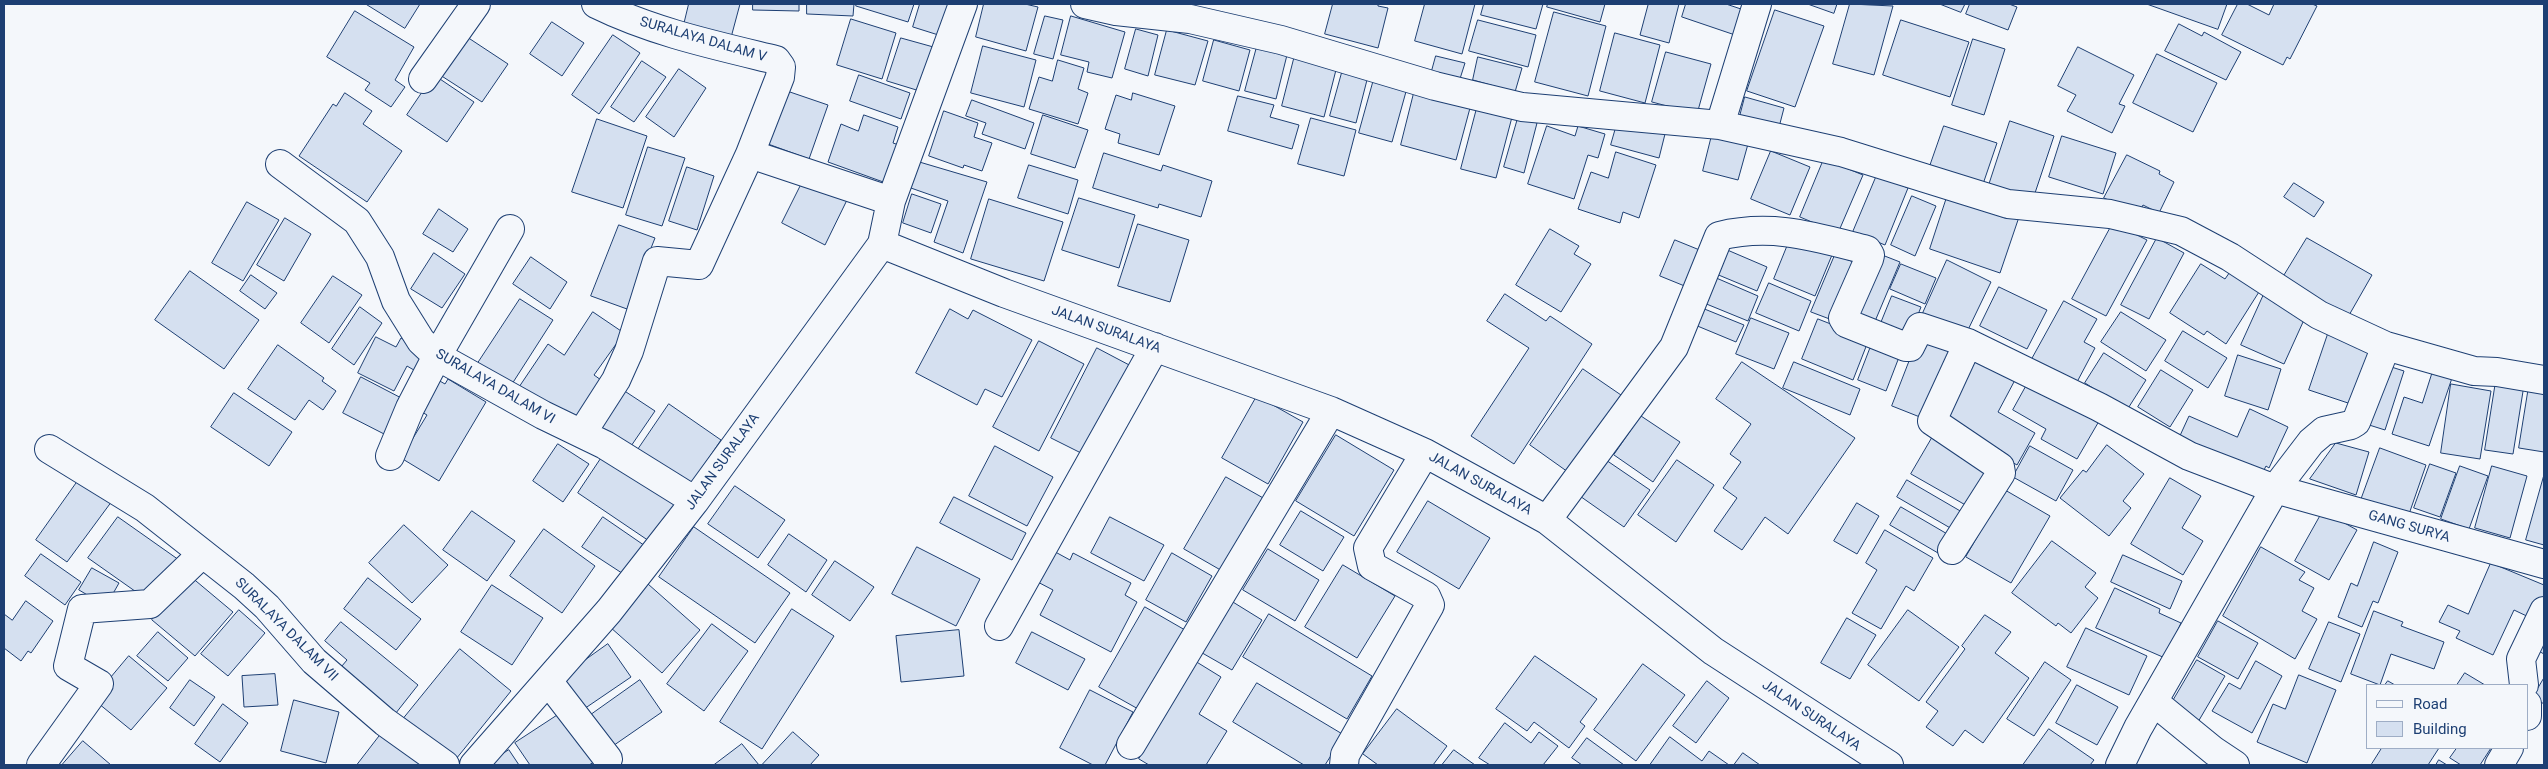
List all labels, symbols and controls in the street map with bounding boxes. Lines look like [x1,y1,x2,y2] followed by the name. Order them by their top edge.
[638,14,768,66] street label: SURALAYA DALAM V
[1049,302,1163,358] street label: JALAN SURALAYA
[432,346,558,428] street label: SURALAYA DALAM VI
[682,410,764,514] street label: JALAN SURALAYA
[1426,449,1534,519] street label: JALAN SURALAYA
[2366,507,2452,547] street label: GANG SURYA
[231,575,341,685] street label: SURALAYA DALAM VII
[1759,677,1863,755] street label: JALAN SURALAYA
[2366,684,2528,749] legend
[2413,695,2447,713] text: Road
[2413,720,2467,738] text: Building

